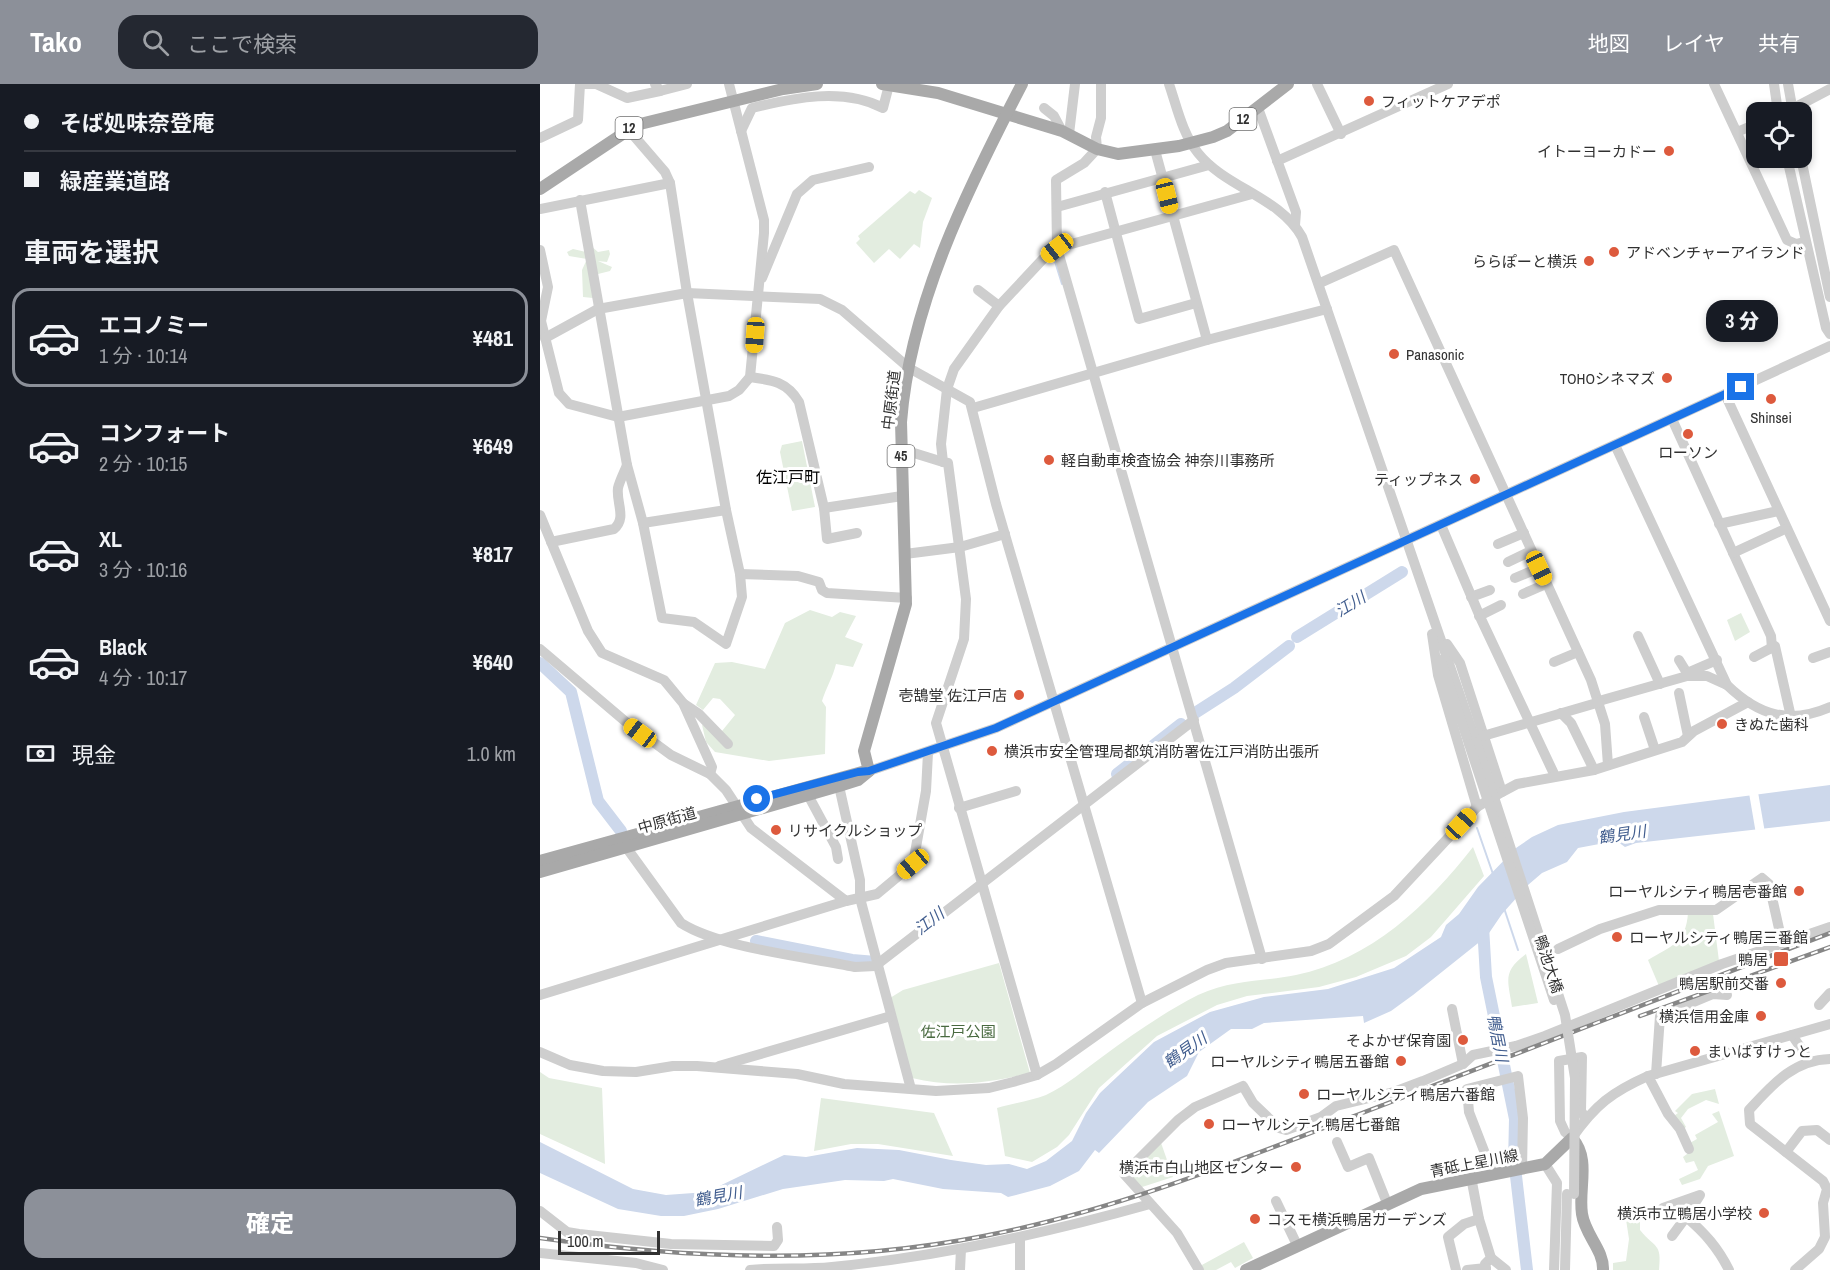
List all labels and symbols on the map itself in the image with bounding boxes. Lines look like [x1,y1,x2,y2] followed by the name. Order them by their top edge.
[1381,91,1501,112] place label: フィットケアデポ
[1362,94,1376,108] marker: フィットケアデポ
[1230,108,1256,130] road number: 12
[616,117,643,139] road number: 12
[1537,141,1657,162] place label: イトーヨーカドー
[1662,144,1676,158] marker: イトーヨーカドー
[1154,176,1180,216] car
[1037,230,1077,266] car
[1626,242,1805,263] place label: アドベンチャーアイランド
[1607,245,1621,259] marker: アドベンチャーアイランド
[1472,251,1577,272] place label: ららぽーと横浜
[1582,254,1596,268] marker: ららぽーと横浜
[1705,300,1777,342] callout: 3 分
[745,316,765,354] car
[1406,344,1464,365] place label: Panasonic
[1387,347,1401,361] marker: Panasonic
[1560,368,1655,389] place label: TOHOシネマズ
[877,369,905,431] street label: 中原街道
[1660,371,1674,385] marker: TOHOシネマズ
[1727,373,1754,400] route end
[1764,392,1778,406] marker: Shinsei
[1750,407,1792,428] place label: Shinsei
[1681,427,1695,441] marker: ローソン
[1658,442,1718,463] place label: ローソン
[888,445,914,467] road number: 45
[1061,450,1274,471] place label: 軽自動車検査協会 神奈川事務所
[1042,453,1056,467] marker: 軽自動車検査協会 神奈川事務所
[756,466,820,488] district label: 佐江戸町
[1374,469,1463,490] place label: ティップネス
[1468,472,1482,486] marker: ティップネス
[1523,548,1555,588] car
[1331,585,1371,622] water label: 江川
[899,685,1007,706] place label: 壱鵠堂 佐江戸店
[1012,688,1026,702] marker: 壱鵠堂 佐江戸店
[1734,714,1809,735] place label: きぬた歯科
[620,715,660,751] car
[1715,717,1729,731] marker: きぬた歯科
[1004,741,1319,762] place label: 横浜市安全管理局都筑消防署佐江戸消防出張所
[985,744,999,758] marker: 横浜市安全管理局都筑消防署佐江戸消防出張所
[743,785,770,812] route start
[635,802,699,838] street label: 中原街道
[1442,805,1480,843] car
[1597,819,1649,848] water label: 鶴見川
[788,820,922,841] place label: リサイクルショップ
[769,823,783,837] marker: リサイクルショップ
[893,846,933,882] car
[1608,881,1787,902] place label: ローヤルシティ鴨居壱番館
[1792,884,1806,898] marker: ローヤルシティ鴨居壱番館
[910,901,950,940] water label: 江川
[1629,927,1808,948] place label: ローヤルシティ鴨居三番館
[1610,930,1624,944] marker: ローヤルシティ鴨居三番館
[1530,932,1568,996] street label: 鴨池大橋
[1738,949,1768,970] place label: 鴨居
[1772,950,1790,968] marker: 鴨居
[1679,973,1769,994] place label: 鴨居駅前交番
[1774,976,1788,990] marker: 鴨居駅前交番
[1659,1006,1749,1027] place label: 横浜信用金庫
[1754,1009,1768,1023] marker: 横浜信用金庫
[1483,1012,1514,1066] water label: 鴨居川
[920,1021,996,1042] park label: 佐江戸公園
[1159,1026,1213,1073] water label: 鶴見川
[1346,1030,1451,1051] place label: そよかぜ保育園
[1456,1033,1470,1047] marker: そよかぜ保育園
[1707,1041,1812,1062] place label: まいばすけっと
[1688,1044,1702,1058] marker: まいばすけっと
[1210,1051,1389,1072] place label: ローヤルシティ鴨居五番館
[1394,1054,1408,1068] marker: ローヤルシティ鴨居五番館
[1316,1084,1495,1105] place label: ローヤルシティ鴨居六番館
[1297,1087,1311,1101] marker: ローヤルシティ鴨居六番館
[1221,1114,1400,1135] place label: ローヤルシティ鴨居七番館
[1202,1117,1216,1131] marker: ローヤルシティ鴨居七番館
[1428,1144,1520,1182] street label: 青砥上星川線
[1119,1157,1284,1178] place label: 横浜市白山地区センター
[1289,1160,1303,1174] marker: 横浜市白山地区センター
[692,1181,746,1211] water label: 鶴見川
[1617,1203,1752,1224] place label: 横浜市立鴨居小学校
[1757,1206,1771,1220] marker: 横浜市立鴨居小学校
[1267,1209,1447,1230] place label: コスモ横浜鴨居ガーデンズ
[1248,1212,1262,1226] marker: コスモ横浜鴨居ガーデンズ
[558,1228,660,1256] scale bar

